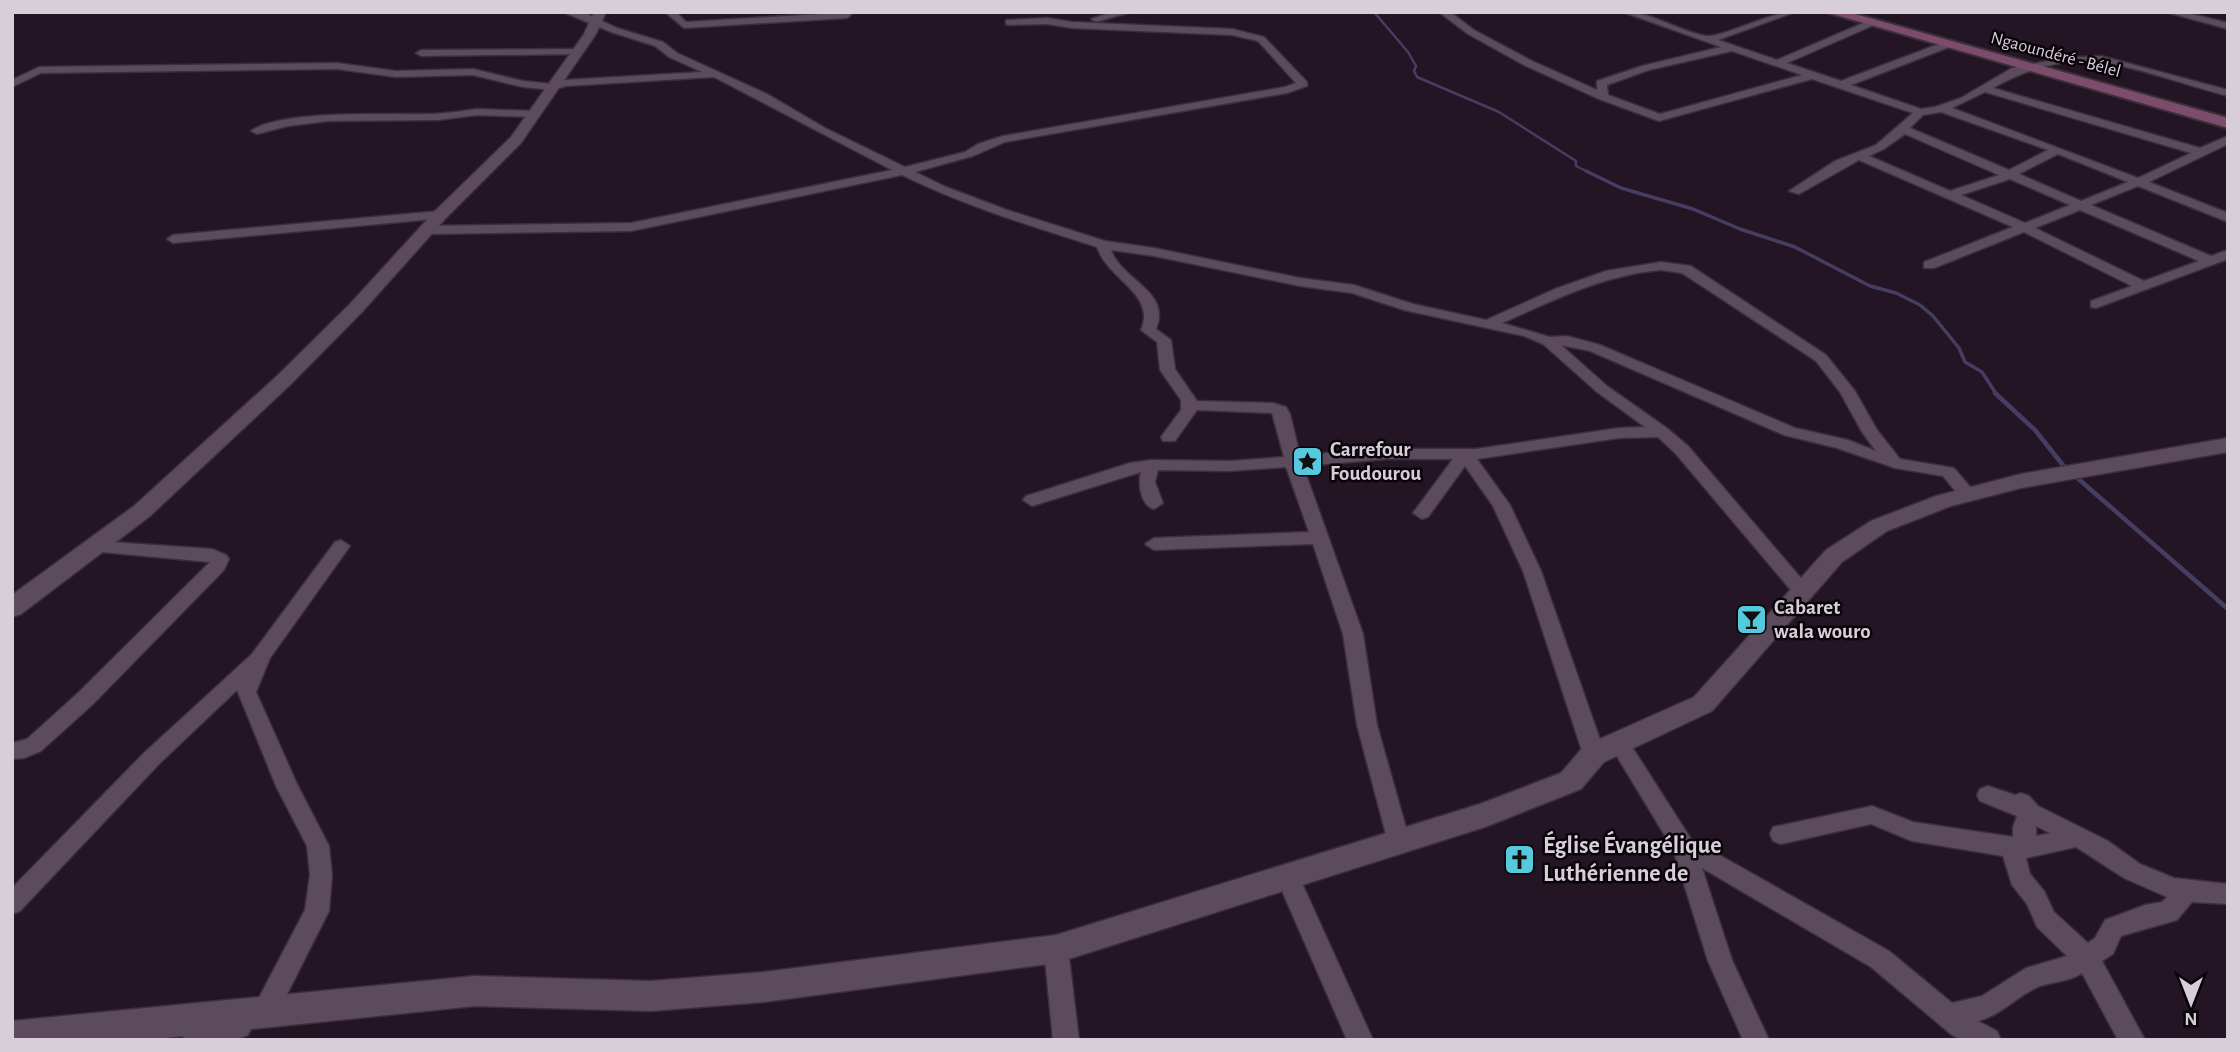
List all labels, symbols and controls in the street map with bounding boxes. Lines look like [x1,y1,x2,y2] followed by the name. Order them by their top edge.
[1989,29,2123,81] street label: Ngaoundéré - Bélel
[1330,439,1421,484] place label: Carrefour Foudourou
[1290,444,1324,478] place icon: Carrefour Foudourou
[1774,597,1871,642] place label: Cabaret wala wouro
[1734,602,1768,636] bar icon: Cabaret wala wouro
[1543,830,1722,886] place label: Église Évangélique Luthérienne de
[1503,842,1537,876] church icon: Église Évangélique Luthérienne de
[2156,968,2226,1038] north arrow
[2184,1009,2198,1028] text: N

